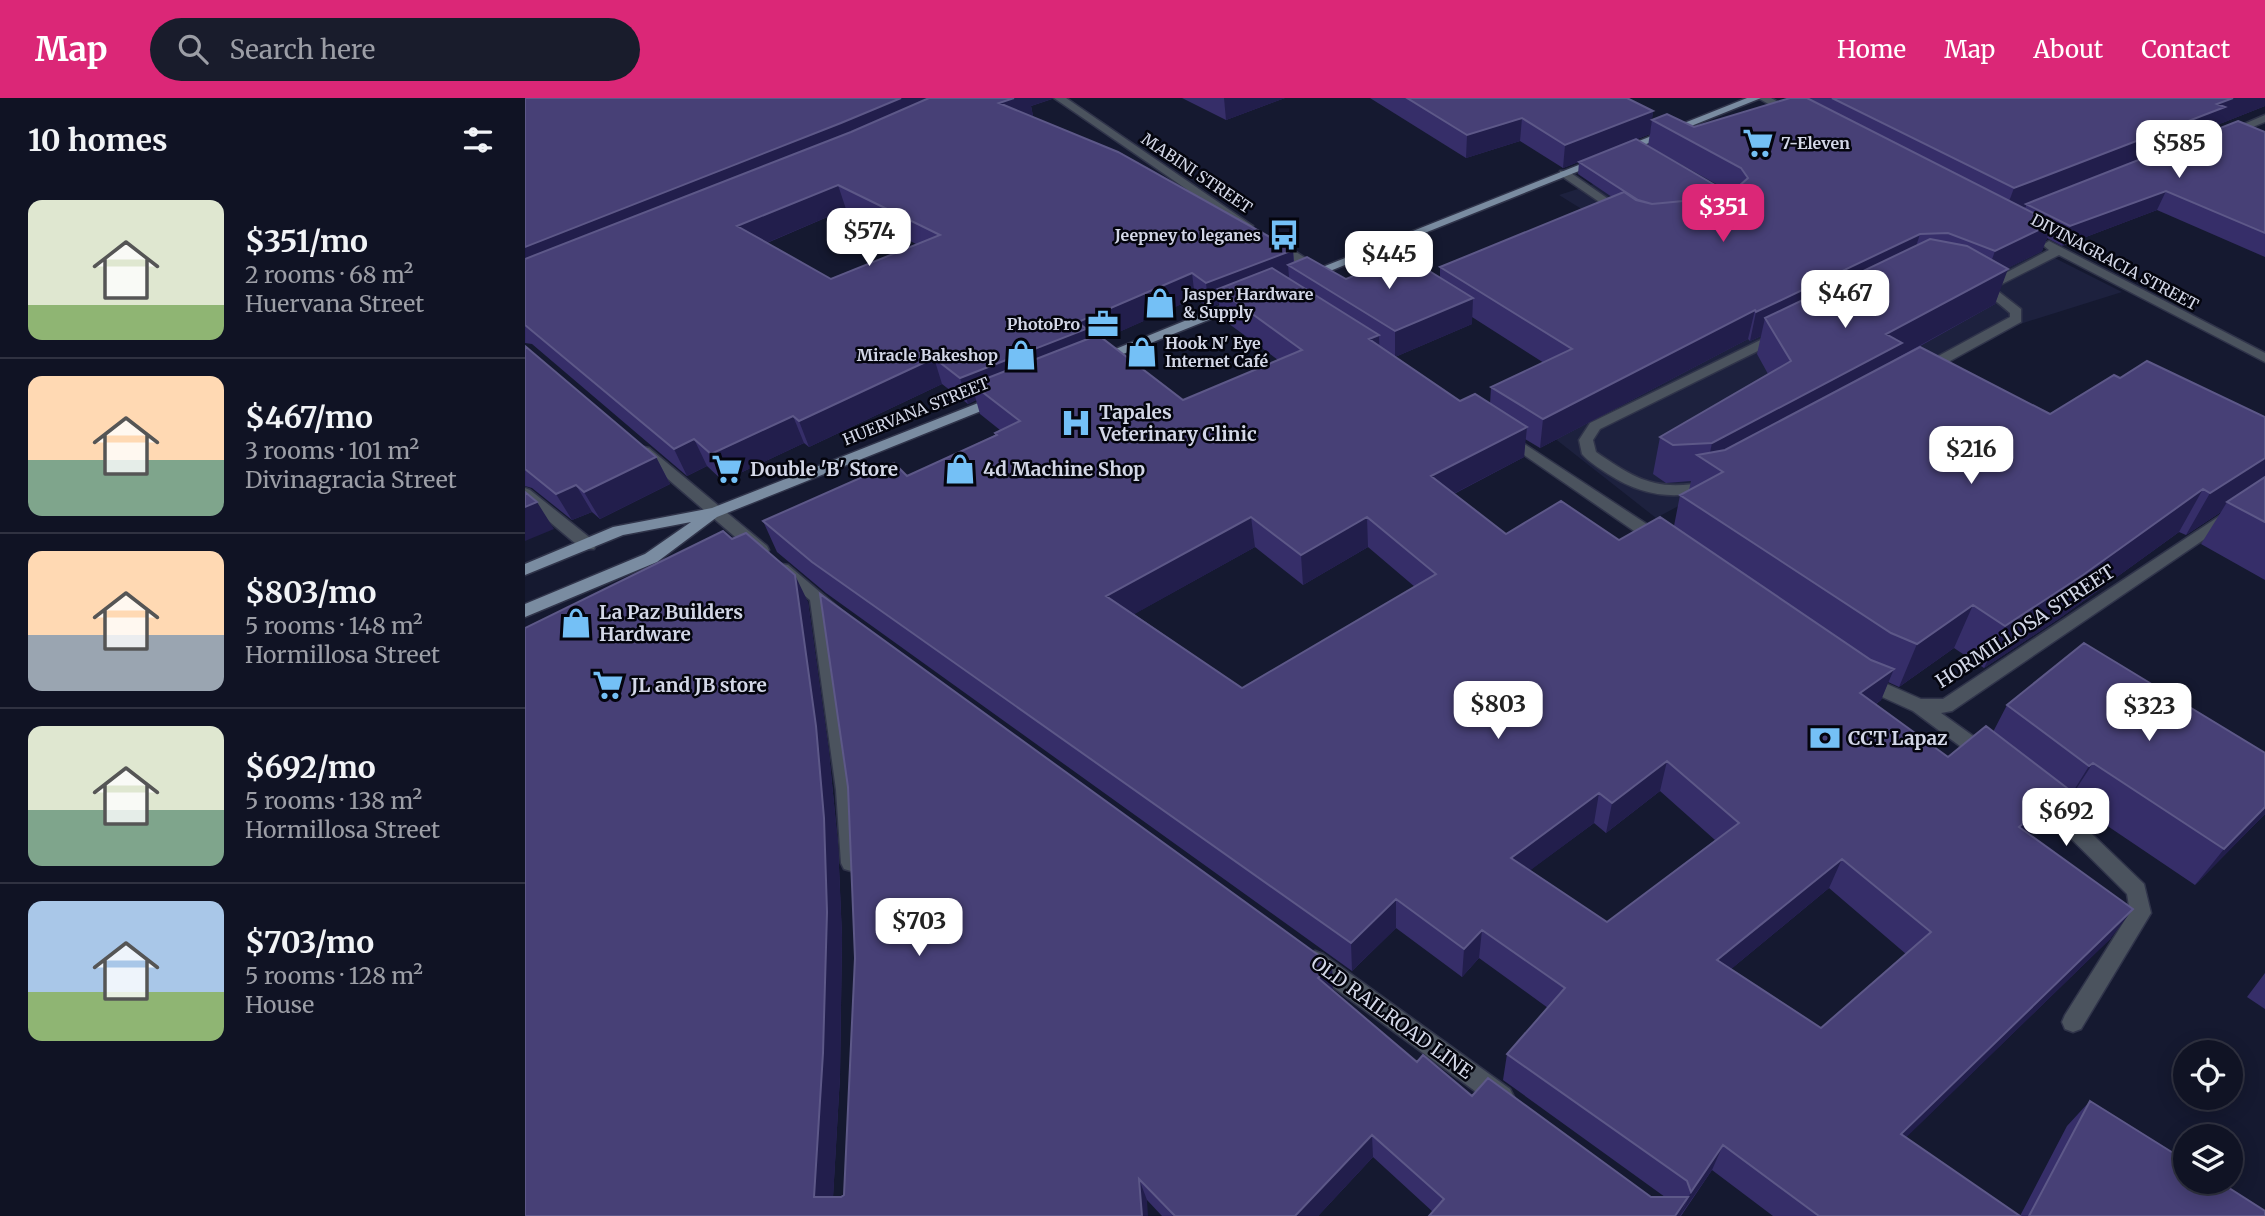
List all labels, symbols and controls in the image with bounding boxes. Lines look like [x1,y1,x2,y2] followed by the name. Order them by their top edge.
[150,18,640,81] search box
[35,29,108,70] text: Map
[174,30,212,68] icon: search
[230,33,375,66] text: Search here
[1837,34,1906,65] text: Home
[1944,34,1995,65] text: Map
[2033,34,2103,65] text: About
[2141,34,2230,65] text: Contact
[2138,120,2220,180] pin: $585
[28,121,168,159] text: 10 homes
[459,121,497,159] icon: filters
[1741,126,1775,160] supermarket icon: 7-Eleven
[2152,128,2206,157] text: $585
[1138,129,1256,217] street label: MABINI STREET
[1781,133,1850,153] place label: 7-Eleven
[1682,184,1764,244] pin: $351
[1698,192,1748,221] text: $351
[828,208,910,268] pin: $574
[2028,209,2202,315] street label: DIVINAGRACIA STREET
[843,216,895,245] text: $574
[1267,218,1301,252] bus stop icon: Jeepney to leganes
[245,222,368,260] text: $351/mo
[1114,225,1261,245] place label: Jeepney to leganes
[84,228,168,312] icon: home
[1348,232,1430,291] pin: $445
[1361,239,1417,268] text: $445
[245,260,413,289] text: 2 rooms · 68 m²
[1804,271,1886,330] pin: $467
[1817,278,1873,307] text: $467
[1182,284,1314,322] place label: Jasper Hardware & Supply
[1143,286,1177,320] shop icon: Jasper Hardware & Supply
[245,289,424,318] text: Huervana Street
[1086,307,1120,341] office icon: PhotoPro
[1007,314,1080,334] place label: PhotoPro
[1165,333,1268,371] place label: Hook N' Eye Internet Café
[1125,335,1159,369] shop icon: Hook N' Eye Internet Café
[1004,338,1038,372] shop icon: Miracle Bakeshop
[857,345,998,365] place label: Miracle Bakeshop
[840,372,992,450] street label: HUERVANA STREET
[245,398,373,436] text: $467/mo
[1098,400,1257,446] place label: Tapales Veterinary Clinic
[84,404,168,488] icon: home
[1059,406,1093,440] hospital icon: Tapales Veterinary Clinic
[1930,426,2012,486] pin: $216
[1945,434,1997,463] text: $216
[245,436,419,465] text: 3 rooms · 101 m²
[710,452,744,486] supermarket icon: Double 'B' Store
[943,452,977,486] shop icon: 4d Machine Shop
[750,457,898,481] place label: Double 'B' Store
[983,457,1145,481] place label: 4d Machine Shop
[245,465,457,494] text: Divinagracia Street
[1931,559,2119,693] street label: HORMILLOSA STREET
[245,573,376,611] text: $803/mo
[84,579,168,663] icon: home
[599,600,743,646] place label: La Paz Builders Hardware
[559,606,593,640] shop icon: La Paz Builders Hardware
[245,611,423,640] text: 5 rooms · 148 m²
[245,640,440,669] text: Hormillosa Street
[591,668,625,702] supermarket icon: JL and JB store
[630,673,767,697] place label: JL and JB store
[1457,682,1539,741] pin: $803
[2108,684,2190,743] pin: $323
[1470,689,1526,718] text: $803
[2122,691,2176,720] text: $323
[1808,721,1842,755] bank icon: CCT Lapaz
[1848,726,1948,750] place label: CCT Lapaz
[245,748,376,786] text: $692/mo
[84,754,168,838] icon: home
[245,786,422,815] text: 5 rooms · 138 m²
[2025,788,2107,848] pin: $692
[2038,796,2094,825] text: $692
[245,815,440,844] text: Hormillosa Street
[878,898,960,958] pin: $703
[892,906,946,935] text: $703
[245,923,374,961] text: $703/mo
[84,929,168,1013] icon: home
[1307,950,1477,1084] street label: OLD RAILROAD LINE
[245,961,423,990] text: 5 rooms · 128 m²
[245,990,314,1019] text: House
[2173,1040,2243,1194] map controls
[2173,1040,2243,1110] button: locate
[2173,1124,2243,1194] button: layers

